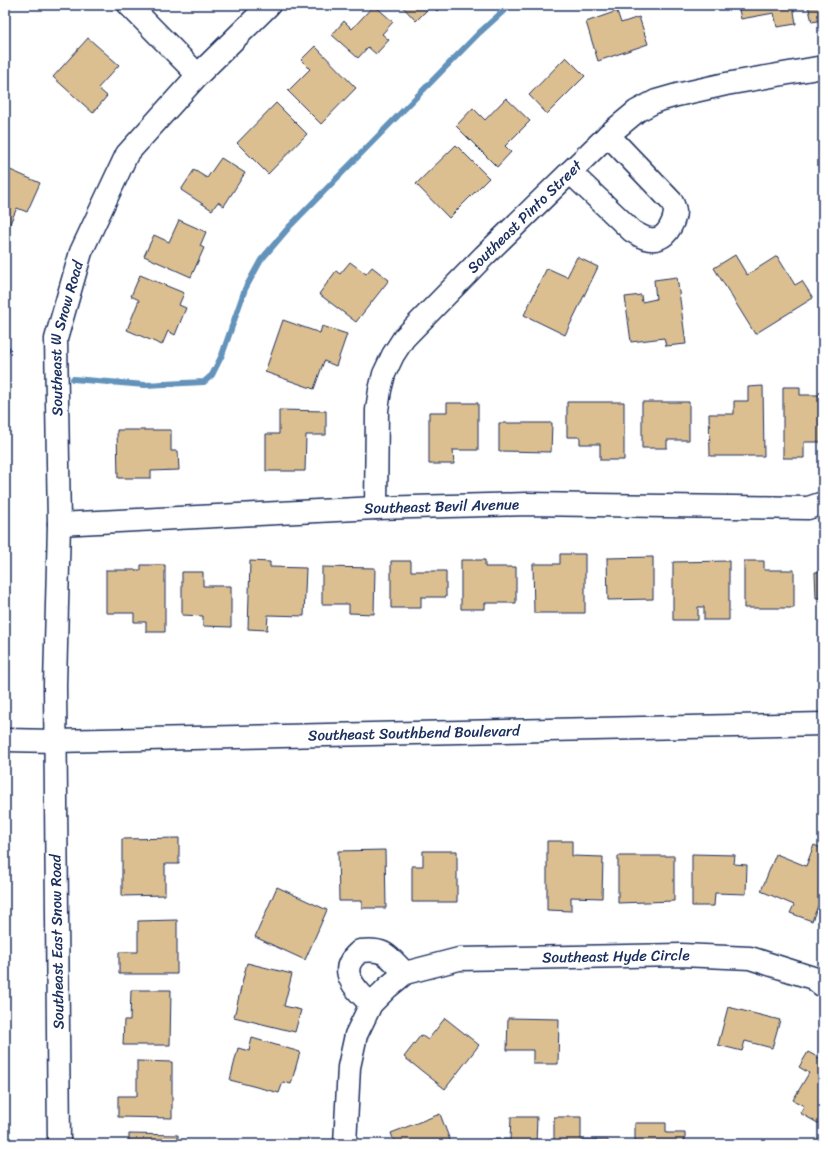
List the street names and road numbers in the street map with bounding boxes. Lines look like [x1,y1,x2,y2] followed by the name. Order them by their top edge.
[461,153,589,280] street label: Southeast Pinto Street
[43,257,91,416] street label: Southeast W Snow Road
[363,491,520,522] street label: Southeast Bevil Avenue
[308,718,521,748] street label: Southeast Southbend Boulevard
[42,853,72,1030] street label: Southeast East Snow Road
[542,942,690,971] street label: Southeast Hyde Circle

